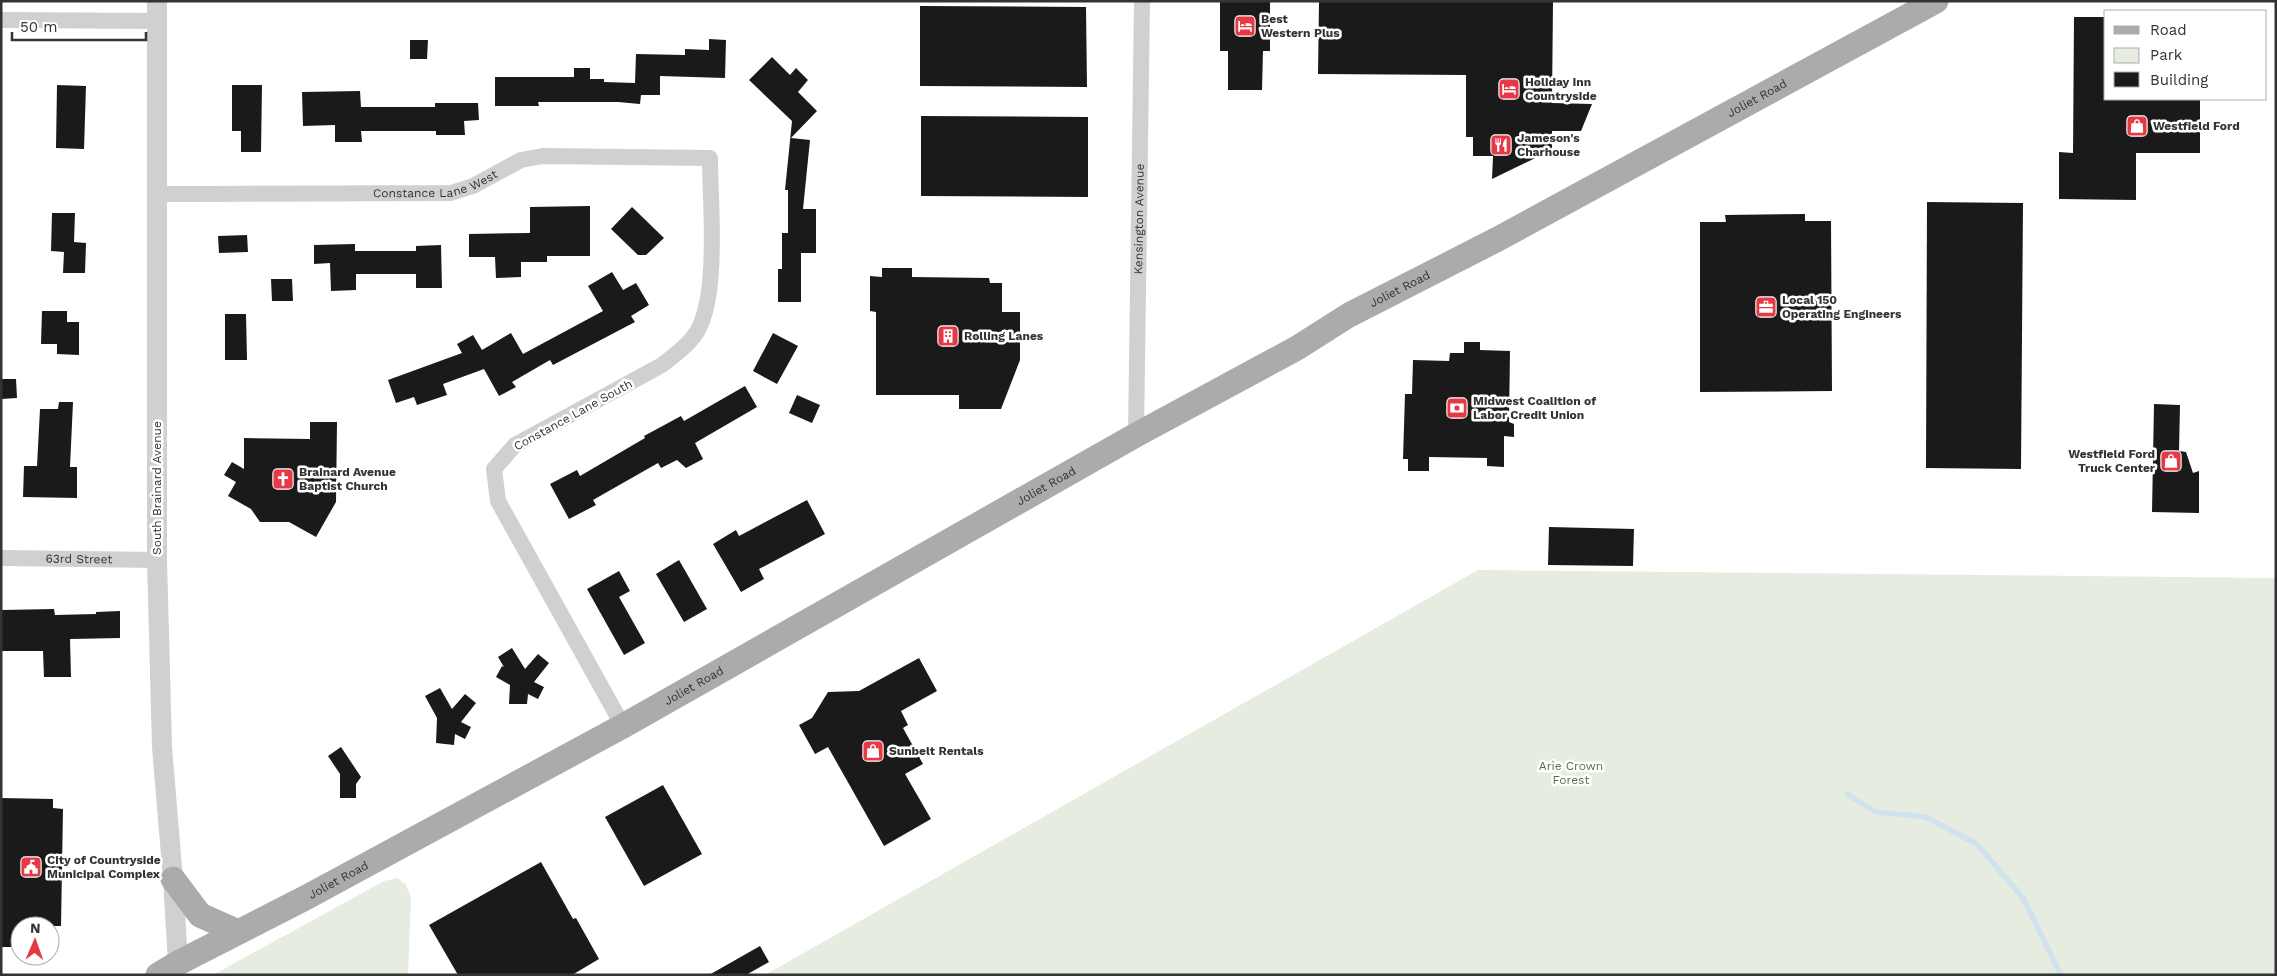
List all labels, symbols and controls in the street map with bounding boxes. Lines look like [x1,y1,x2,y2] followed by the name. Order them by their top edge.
[12,10,146,42] scale bar
[2104,10,2267,100] legend
[1261,12,1340,40] place label: Best Western Plus
[1233,14,1257,38] hotel icon: Best Western Plus
[20,18,57,36] text: 50 m
[2150,21,2187,39] text: Road
[2150,46,2183,64] text: Park
[2150,71,2208,89] text: Building
[1525,75,1597,103] place label: Holiday Inn Countryside
[1725,76,1789,120] street label: Joliet Road
[1497,77,1521,101] hotel icon: Holiday Inn Countryside
[2125,114,2149,138] shop icon: Westfield Ford
[2153,119,2240,133] place label: Westfield Ford
[1517,131,1580,159] place label: Jameson's Charhouse
[1489,133,1513,157] restaurant icon: Jameson's Charhouse
[1131,163,1147,275] street label: Kensington Avenue
[373,167,500,200] street label: Constance Lane West
[1367,268,1432,310] street label: Joliet Road
[1782,293,1902,321] place label: Local 150 Operating Engineers
[1754,295,1778,319] office icon: Local 150 Operating Engineers
[936,324,960,348] building icon: Rolling Lanes
[964,329,1044,343] place label: Rolling Lanes
[511,377,635,453] street label: Constance Lane South
[1473,394,1596,422] place label: Midwest Coalition of Labor Credit Union
[1445,396,1469,420] bank icon: Midwest Coalition of Labor Credit Union
[150,421,164,555] street label: South Brainard Avenue
[2068,447,2156,475] place label: Westfield Ford Truck Center
[2159,449,2183,473] shop icon: Westfield Ford Truck Center
[1014,464,1078,508] street label: Joliet Road
[299,465,396,493] place label: Brainard Avenue Baptist Church
[271,467,295,491] church icon: Brainard Avenue Baptist Church
[46,552,112,566] street label: 63rd Street
[662,663,726,708] street label: Joliet Road
[861,739,885,763] shop icon: Sunbelt Rentals
[889,744,984,758] place label: Sunbelt Rentals
[1539,759,1603,787] park label: Arie Crown Forest
[47,853,161,881] place label: City of Countryside Municipal Complex
[19,855,43,879] public building icon: City of Countryside Municipal Complex
[306,858,371,902] street label: Joliet Road
[10,916,60,966] north arrow
[30,920,41,936] text: N

